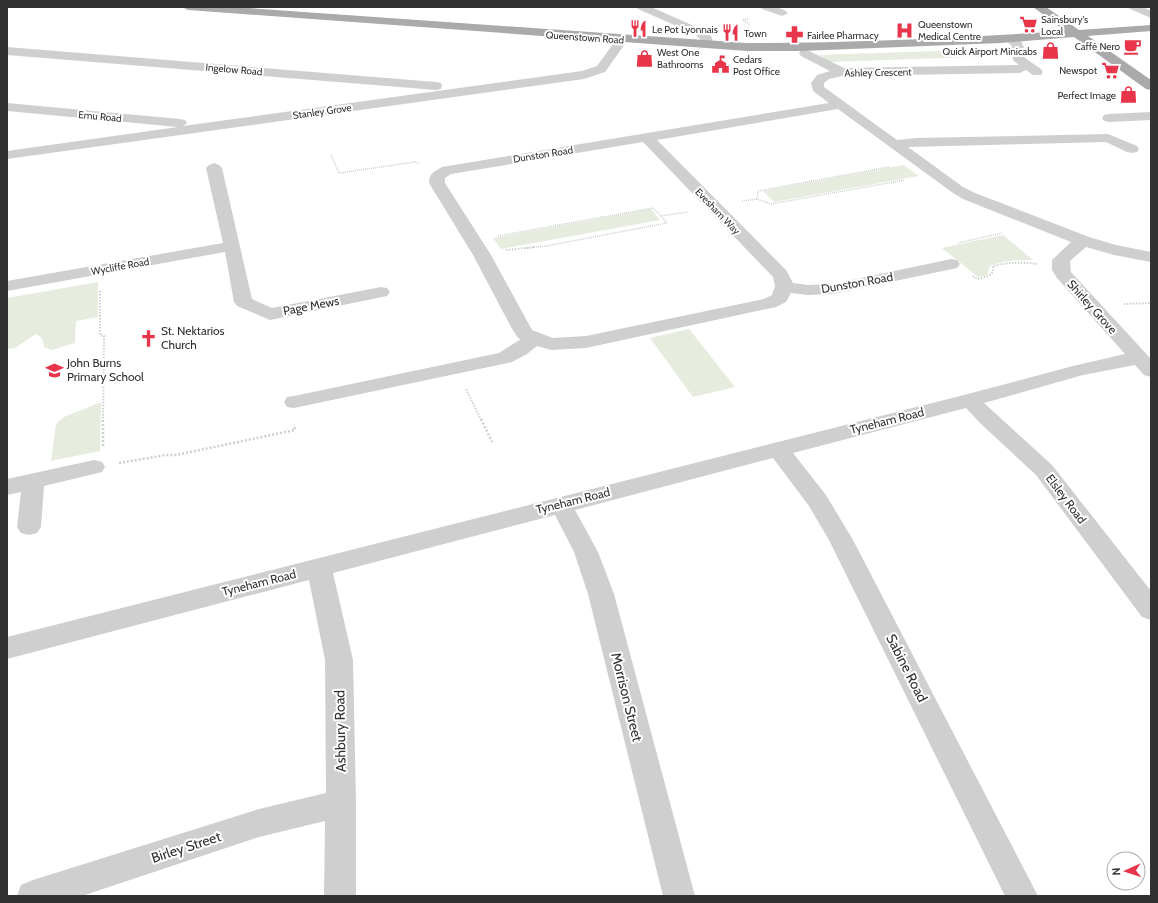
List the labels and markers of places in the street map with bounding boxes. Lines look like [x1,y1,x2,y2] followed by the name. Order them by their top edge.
[1041,13,1088,38] place label: Sainsbury's Local
[1018,15,1038,35] supermarket icon: Sainsbury's Local
[918,18,981,43] place label: Queenstown Medical Centre
[629,19,649,39] restaurant icon: Le Pot Lyonnais
[895,20,915,40] hospital icon: Queenstown Medical Centre
[652,23,718,36] place label: Le Pot Lyonnais
[721,23,741,43] restaurant icon: Town
[784,25,804,45] pharmacy icon: Fairlee Pharmacy
[744,27,767,40] place label: Town
[807,29,879,42] place label: Fairlee Pharmacy
[1123,36,1143,56] cafe icon: Caffè Nero
[1075,40,1120,53] place label: Caffè Nero
[1040,41,1060,61] shop icon: Quick Airport Minicabs
[943,45,1037,58] place label: Quick Airport Minicabs
[657,46,703,71] place label: West One Bathrooms
[634,48,654,68] shop icon: West One Bathrooms
[733,53,780,78] place label: Cedars Post Office
[710,55,730,75] public building icon: Cedars Post Office
[1100,60,1120,80] supermarket icon: Newspot
[1059,64,1098,77] place label: Newspot
[1119,85,1139,105] shop icon: Perfect Image
[1058,89,1116,102] place label: Perfect Image
[161,323,225,352] place label: St. Nektarios Church
[138,328,158,348] church icon: St. Nektarios Church
[66,355,144,384] place label: John Burns Primary School
[44,360,64,380] school or university icon: John Burns Primary School

